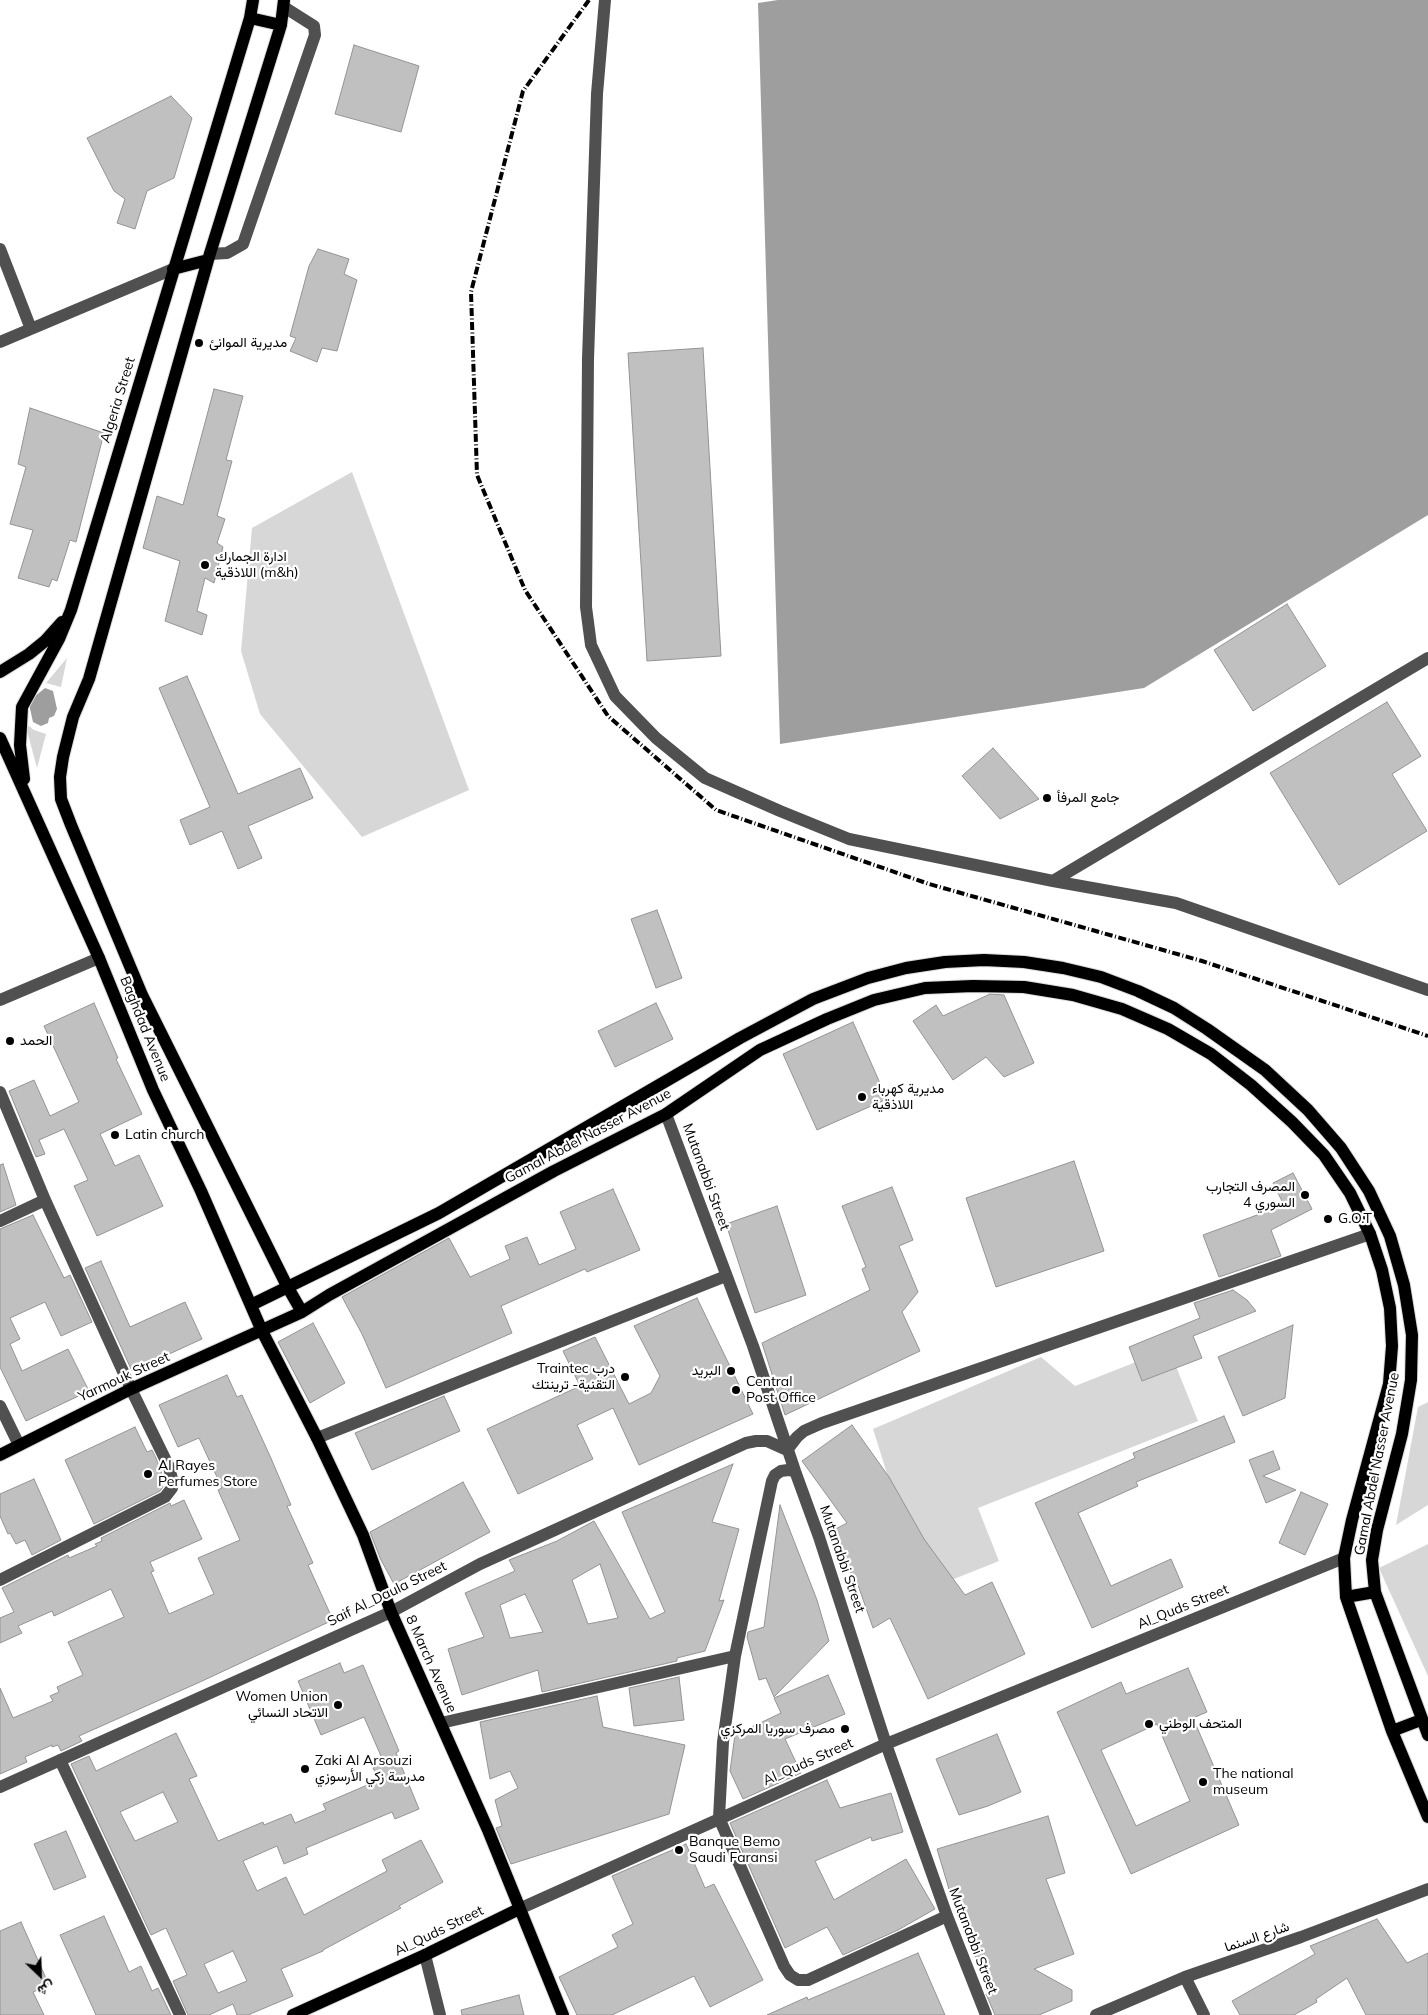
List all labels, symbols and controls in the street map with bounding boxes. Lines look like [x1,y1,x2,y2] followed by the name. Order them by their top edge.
[209,335,287,351] place label: مديرية الموانئ
[193,337,205,349] marker: مديرية الموانئ
[97,355,139,445] street label: Algeria Street
[215,549,299,582] place label: ادارة الجمارك اللاذقية (m&h)
[199,559,211,571] marker: ادارة الجمارك اللاذقية (m&h)
[1057,790,1119,806] place label: جامع المرفأ
[1041,792,1053,804] marker: جامع المرفأ
[116,974,174,1084] street label: Baghdad Avenue
[20,1033,52,1049] place label: الحمد
[4,1035,16,1047] marker: الحمد
[872,1081,944,1114] place label: مديرية كهرباء اللاذقية
[502,1085,674,1187] street label: Gamal Abdel Nasser Avenue
[856,1091,868,1103] marker: مديرية كهرباء اللاذقية
[679,1121,733,1233] street label: Mutanabbi Street
[125,1127,204,1143] place label: Latin church
[109,1129,121,1141] marker: Latin church
[1206,1179,1295,1212] place label: المصرف التجارب السوري 4
[1299,1189,1311,1201] marker: المصرف التجارب السوري 4
[1338,1211,1372,1227] place label: G.O.T
[1322,1213,1334,1225] marker: G.O.T
[76,1348,172,1406] street label: Yarmouk Street
[532,1361,615,1394] place label: Traintec درب التقنية- ترينتك
[692,1363,721,1379] place label: البريد
[725,1365,737,1377] marker: البريد
[619,1371,631,1383] marker: Traintec درب التقنية- ترينتك
[1351,1371,1403,1557] street label: Gamal Abdel Nasser Avenue
[746,1374,816,1406] place label: Central Post Office
[730,1384,742,1396] marker: Central Post Office
[158,1458,257,1490] place label: Al Rayes Perfumes Store
[142,1468,154,1480] marker: Al Rayes Perfumes Store
[816,1503,868,1615] street label: Mutanabbi Street
[325,1558,449,1630] street label: Saif Al_Daula Street
[1135,1581,1231,1633] street label: Al_Quds Street
[402,1613,460,1715] street label: 8 March Avenue
[236,1689,328,1721] place label: Women Union الاتحاد النسائي
[332,1699,344,1711] marker: Women Union الاتحاد النسائي
[1159,1716,1242,1732] place label: المتحف الوطني
[1143,1718,1155,1730] marker: المتحف الوطني
[721,1721,835,1737] place label: مصرف سوريا المركزي
[839,1723,851,1735] marker: مصرف سوريا المركزي
[760,1735,856,1789] street label: Al_Quds Street
[315,1753,425,1785] place label: Zaki Al Arsouzi مدرسة زكي الأرسوزي
[299,1763,311,1775] marker: Zaki Al Arsouzi مدرسة زكي الأرسوزي
[1213,1766,1294,1798] place label: The national museum
[1197,1776,1209,1788] marker: The national museum
[689,1834,780,1866] place label: Banque Bemo Saudi Faransi
[673,1844,685,1856] marker: Banque Bemo Saudi Faransi
[945,1885,1001,1997] street label: Mutanabbi Street
[392,1902,486,1960] street label: Al_Quds Street
[1222,1918,1292,1956] street label: شارع السنما
[15,1950,65,2000] north arrow
[35,1977,57,2000] text: ش

